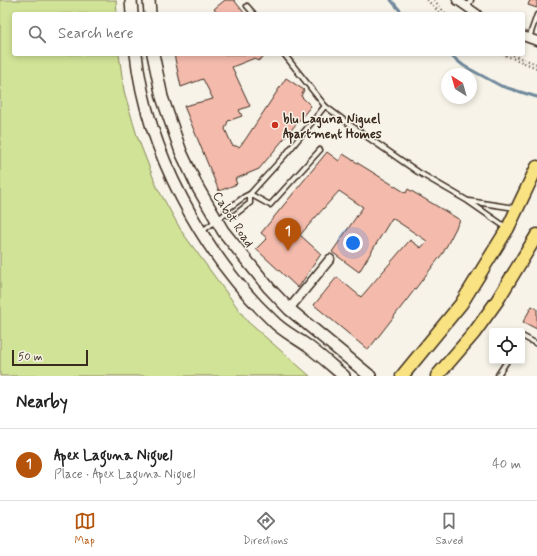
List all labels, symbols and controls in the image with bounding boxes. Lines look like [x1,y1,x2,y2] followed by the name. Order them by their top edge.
[12,12,525,56] search box
[26,23,48,45] icon: search
[58,24,134,44] text: Search here
[441,68,477,104] north arrow
[283,111,382,144] place label: blu Laguna Niguel Apartment Homes
[270,120,280,130] marker: blu Laguna Niguel Apartment Homes
[208,189,257,251] street label: Cabot Road
[275,218,301,251] pin: 1
[343,233,363,253] your location
[489,328,525,364] map controls
[489,328,525,364] button: locate
[12,348,88,367] scale bar
[18,350,43,364] text: 50 m
[16,391,68,413] text: Nearby
[54,446,172,466] text: Apex Laguna Niguel
[26,456,32,473] text: 1
[492,456,521,473] text: 40 m
[54,466,195,483] text: Place · Apex Laguna Niguel
[74,510,96,548] tab: Map
[243,510,288,548] tab: Directions
[436,510,463,548] tab: Saved

